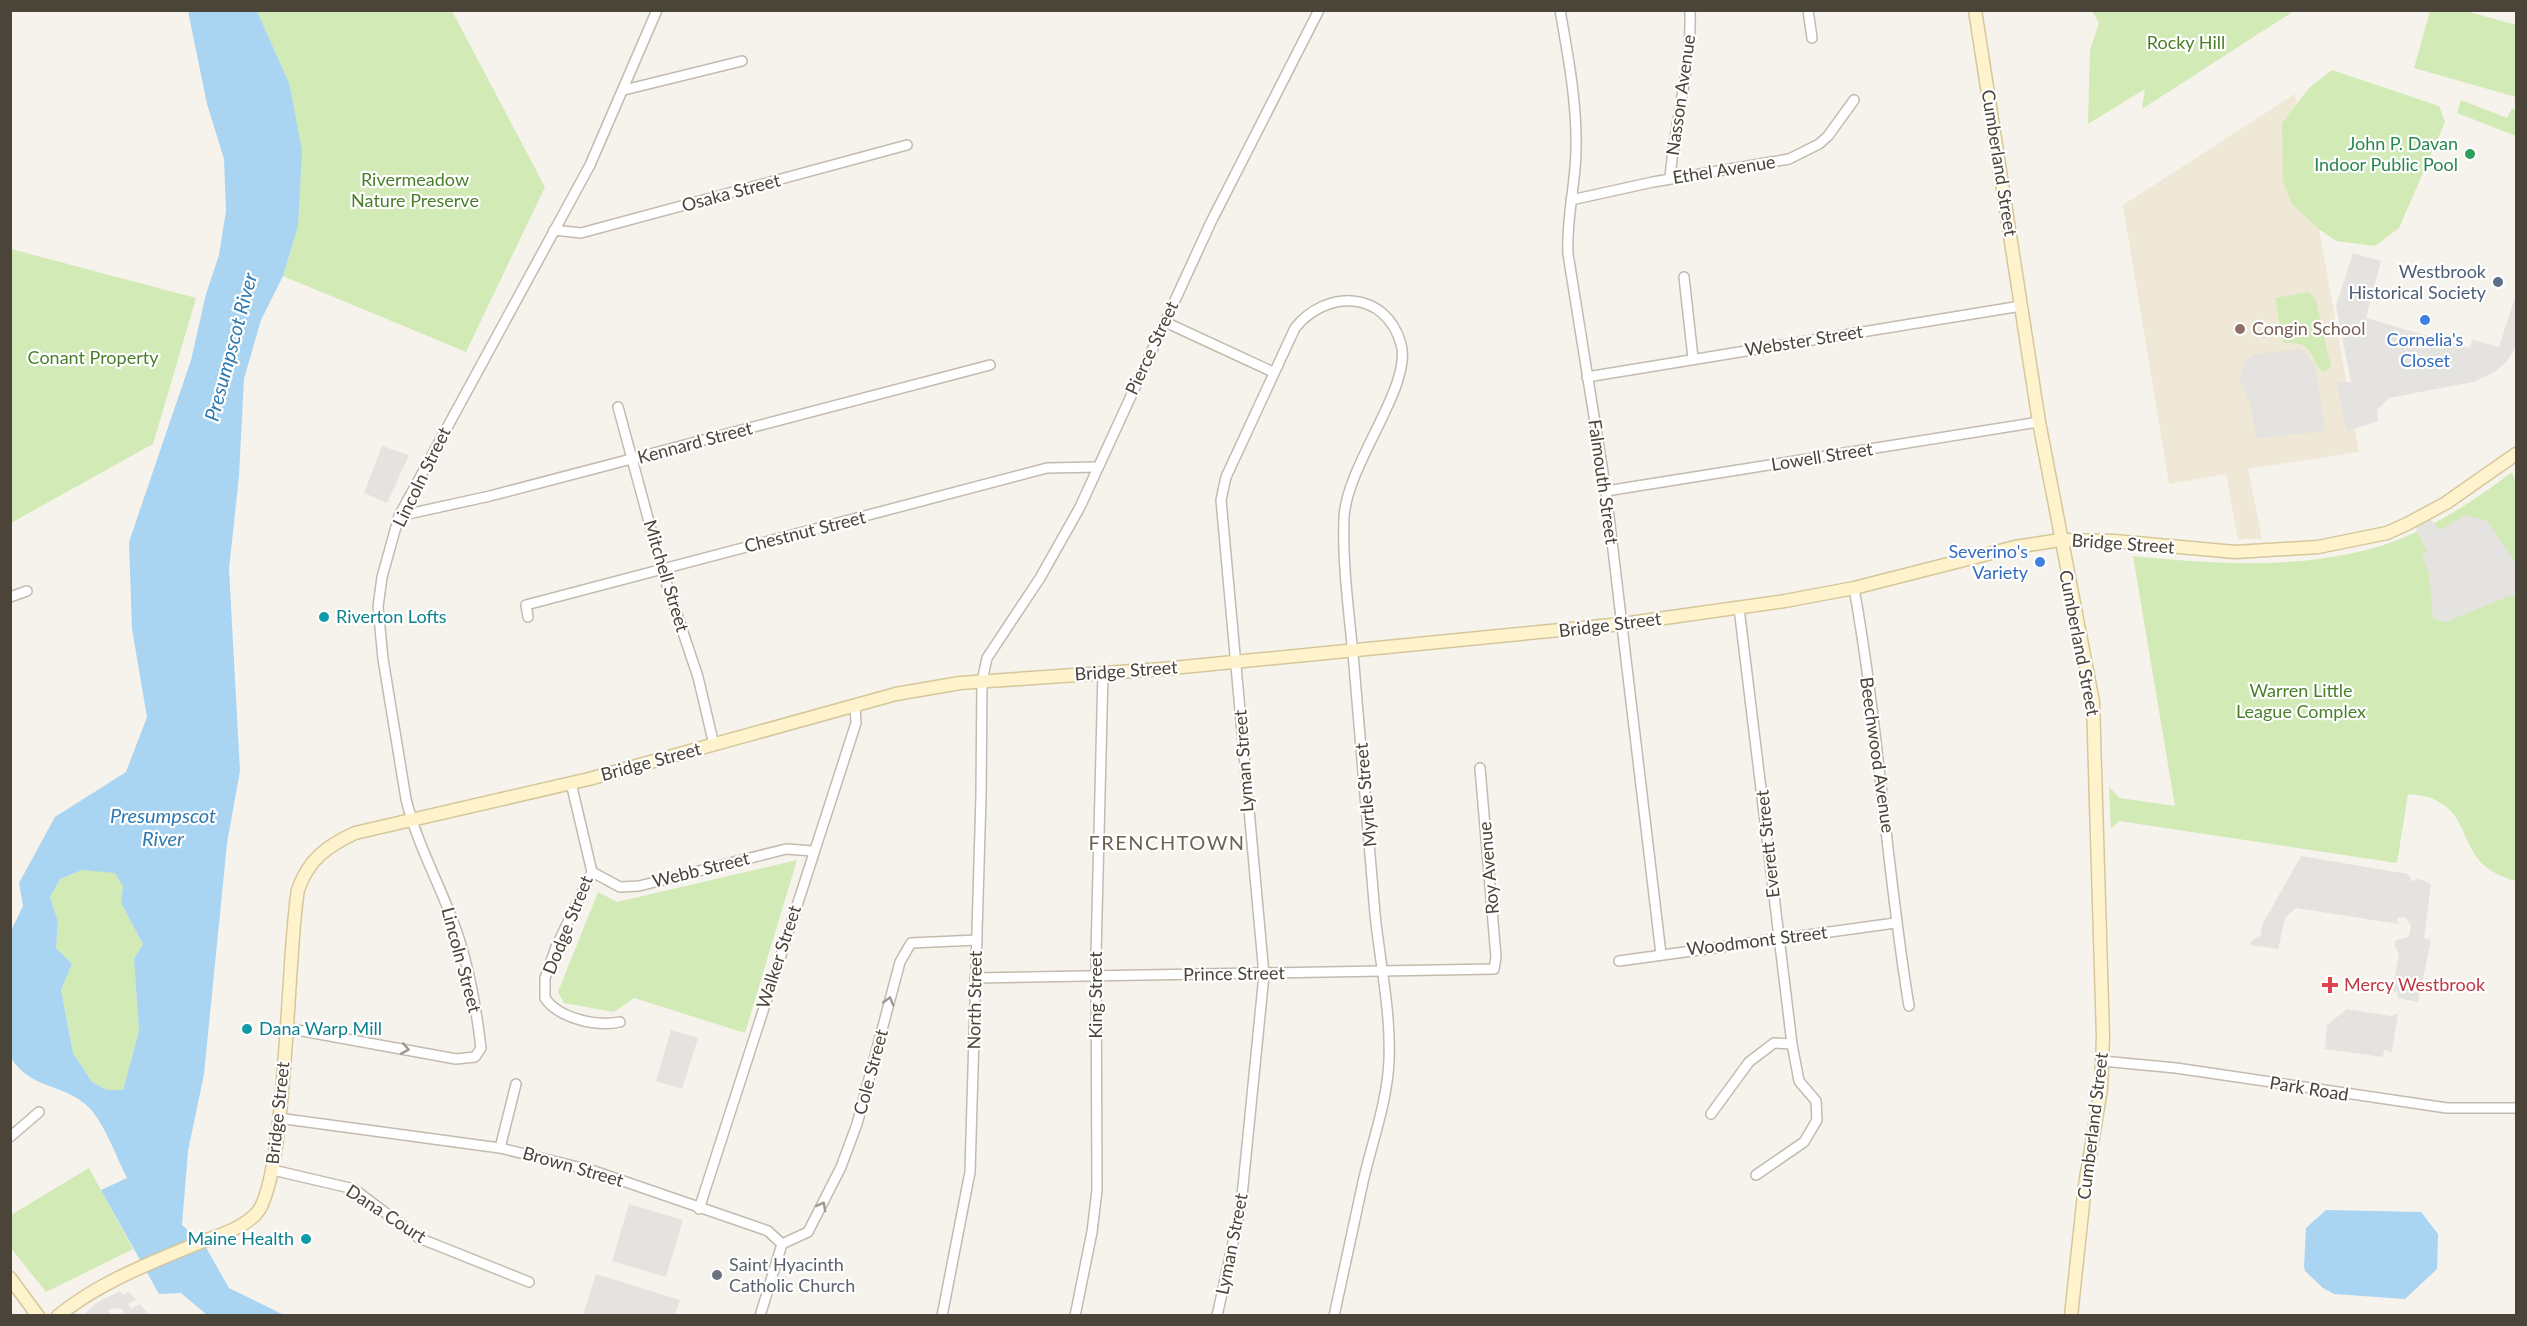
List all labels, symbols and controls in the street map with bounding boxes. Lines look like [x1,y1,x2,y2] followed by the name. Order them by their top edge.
[2147,31,2225,53] park label: Rocky Hill
[1661,33,1699,157] street label: Nasson Avenue
[1978,88,2023,238] street label: Cumberland Street
[2314,132,2458,175] place label: John P. Davan Indoor Public Pool
[2463,147,2477,161] marker: John P. Davan Indoor Public Pool
[1671,150,1777,188] street label: Ethel Avenue
[351,168,479,211] park label: Rivermeadow Nature Preserve
[679,168,783,216] street label: Osaka Street
[2348,260,2487,303] place label: Westbrook Historical Society
[199,269,262,424] water label: Presumpscot River
[2491,275,2505,289] marker: Westbrook Historical Society
[1120,297,1183,398] street label: Pierce Street
[2418,313,2432,327] marker: Cornelia's Closet
[2252,317,2365,339] place label: Congin School
[1743,320,1865,360] street label: Webster Street
[2233,322,2247,336] marker: Congin School
[2387,328,2464,371] place label: Cornelia's Closet
[28,346,159,368] park label: Conant Property
[635,416,755,468] street label: Kennard Street
[1584,418,1624,546] street label: Falmouth Street
[387,422,455,530] street label: Lincoln Street
[1769,437,1875,475] street label: Lowell Street
[742,505,868,557] street label: Chestnut Street
[639,517,695,635] street label: Mitchell Street
[2071,528,2176,558] street label: Bridge Street
[1948,540,2029,583] place label: Severino's Variety
[2033,555,2047,569] marker: Severino's Variety
[2055,568,2105,718] street label: Cumberland Street
[336,605,447,627] place label: Riverton Lofts
[1557,607,1663,641] street label: Bridge Street
[317,610,331,624] marker: Riverton Lofts
[1074,655,1179,685] street label: Bridge Street
[1856,675,1900,834] street label: Beechwood Avenue
[2236,679,2366,722] park label: Warren Little League Complex
[1228,709,1258,813] street label: Lyman Street
[598,737,704,785] street label: Bridge Street
[1349,742,1381,848] street label: Myrtle Street
[1750,788,1784,899] street label: Everett Street
[110,803,216,850] water label: Presumpscot River
[1473,821,1503,915] street label: Roy Avenue
[1088,830,1246,854] district label: FRENCHTOWN
[650,846,752,892] street label: Webb Street
[537,872,597,977] street label: Dodge Street
[751,902,805,1011] street label: Walker Street
[437,904,487,1016] street label: Lincoln Street
[1685,920,1829,960] street label: Woodmont Street
[962,950,986,1050] street label: North Street
[1084,951,1106,1039] street label: King Street
[1183,961,1285,985] street label: Prince Street
[2344,973,2486,995] place label: Mercy Westbrook
[2321,976,2339,994] marker: Mercy Westbrook
[882,996,894,1007] one-way arrow
[259,1017,382,1039] place label: Dana Warp Mill
[240,1022,254,1036] marker: Dana Warp Mill
[848,1026,892,1117] street label: Cole Street
[401,1043,410,1055] one-way arrow
[2072,1050,2112,1201] street label: Cumberland Street
[261,1060,293,1165] street label: Bridge Street
[2268,1071,2350,1105] street label: Park Road
[520,1141,627,1191] street label: Brown Street
[342,1179,431,1247] street label: Dana Court
[1210,1191,1252,1296] street label: Lyman Street
[815,1202,826,1212] one-way arrow
[187,1227,294,1249] place label: Maine Health
[299,1232,313,1246] marker: Maine Health
[729,1253,855,1296] place label: Saint Hyacinth Catholic Church
[710,1268,724,1282] marker: Saint Hyacinth Catholic Church

